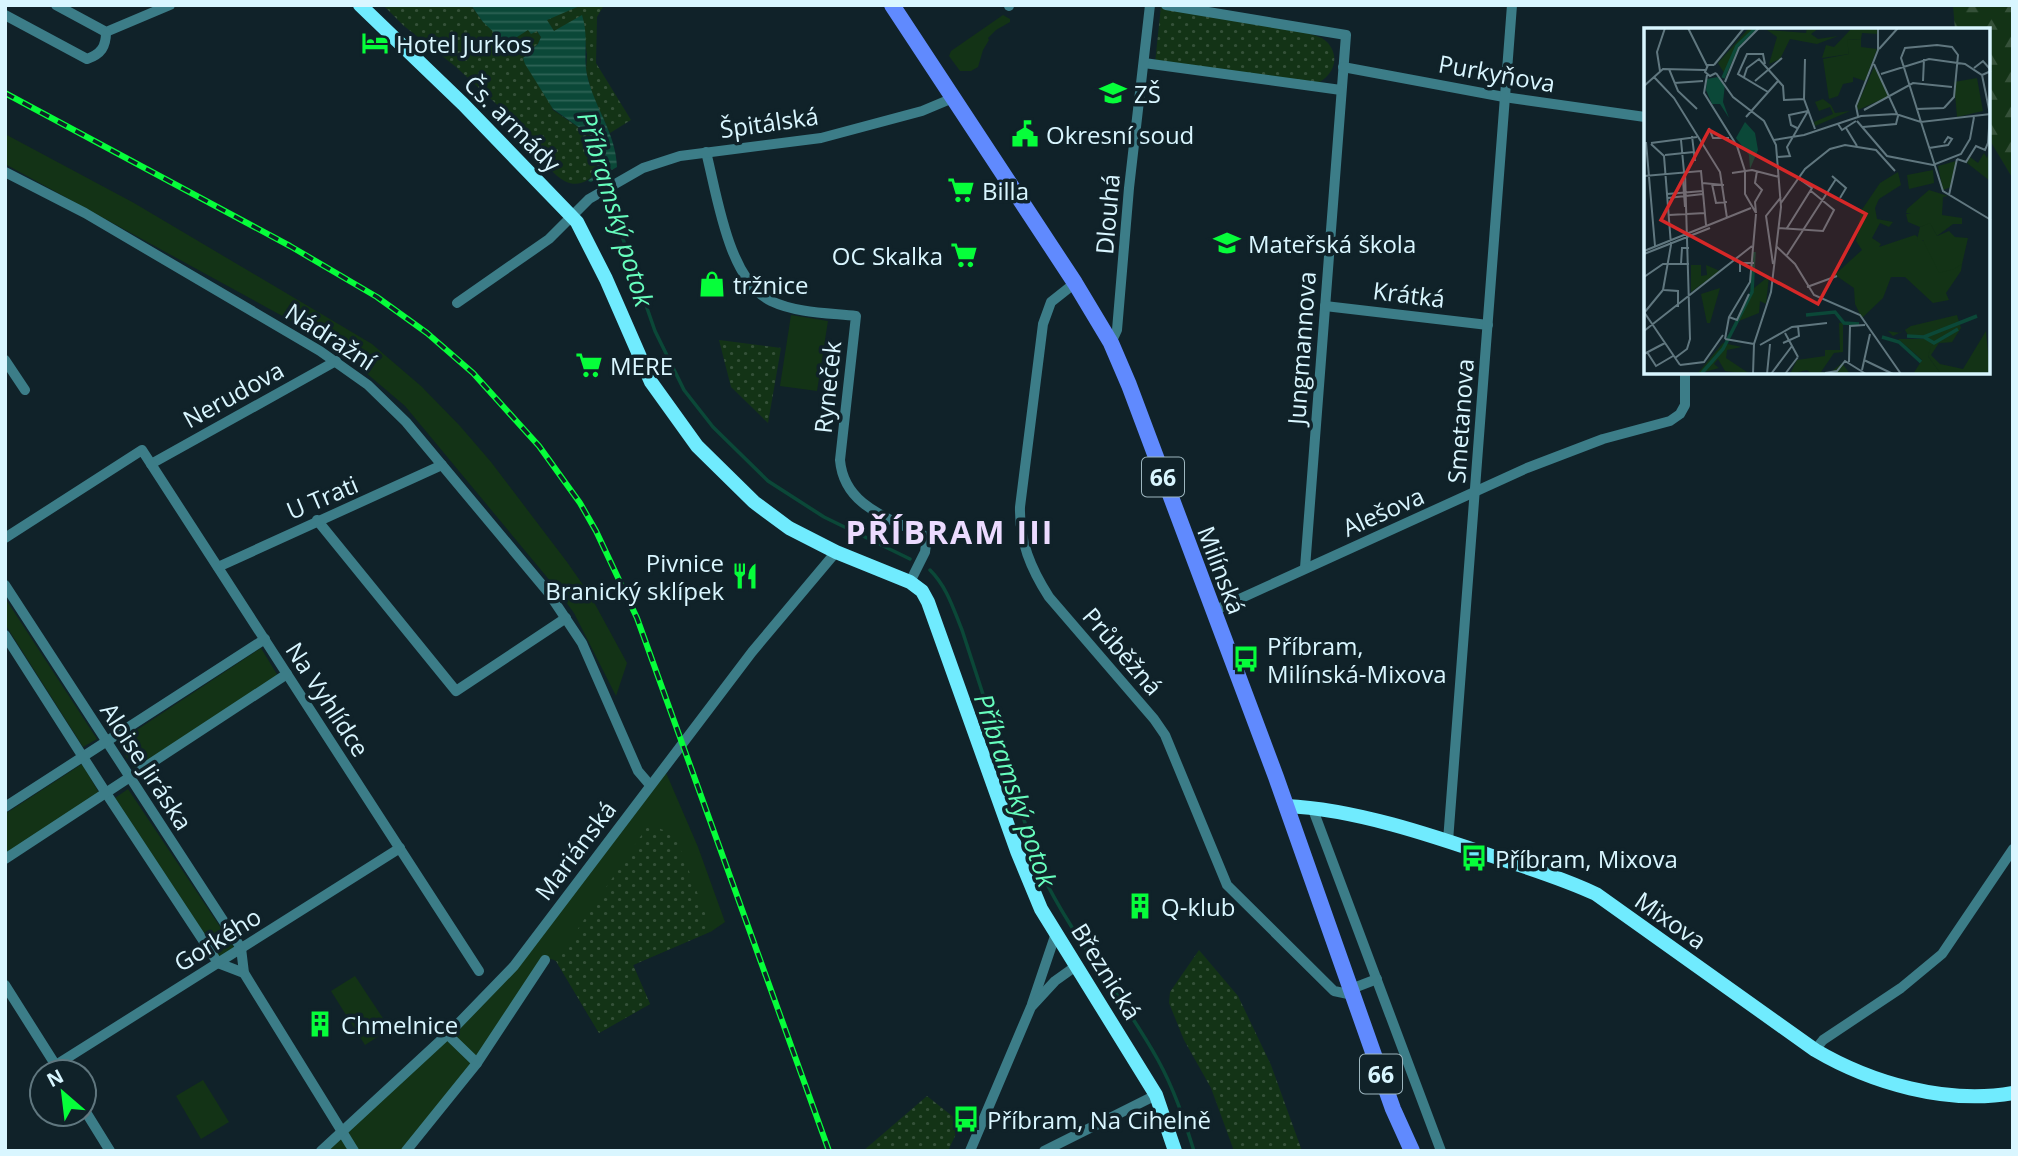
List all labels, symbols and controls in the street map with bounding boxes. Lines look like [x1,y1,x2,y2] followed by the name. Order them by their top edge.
[396,27,532,60] place label: Hotel Jurkos
[360,28,390,58] hotel icon: Hotel Jurkos
[1644,28,1990,374] inset map
[1436,46,1558,100] street label: Purkyňova
[457,67,569,179] street label: Čs. armády
[1134,77,1161,110] place label: ZŠ
[1098,78,1128,108] school or university icon: ZŠ
[718,99,820,145] street label: Špitálská
[569,107,663,312] water label: Příbramský potok
[1046,118,1194,151] place label: Okresní soud
[1010,119,1040,149] public building icon: Okresní soud
[1087,172,1127,256] street label: Dlouhá
[982,174,1029,207] place label: Billa
[946,175,976,205] supermarket icon: Billa
[1248,227,1416,260] place label: Mateřská škola
[1212,228,1242,258] school or university icon: Mateřská škola
[832,239,943,272] place label: OC Skalka
[949,240,979,270] supermarket icon: OC Skalka
[733,268,808,301] place label: tržnice
[697,269,727,299] shop icon: tržnice
[1279,270,1323,428] street label: Jungmannova
[1371,273,1447,315] street label: Krátká
[280,295,383,378] street label: Nádražní
[806,339,848,435] street label: Ryneček
[610,349,673,382] place label: MERE
[574,350,604,380] supermarket icon: MERE
[177,353,289,435] street label: Nerudova
[1439,357,1481,485] street label: Smetanova
[1142,457,1184,496] road number: 66
[281,467,363,527] street label: U Trati
[1337,478,1429,544] street label: Alešova
[846,510,1054,553] district label: PŘÍBRAM III
[1190,521,1254,619] street label: Milínská
[545,546,724,607] place label: Pivnice Branický sklípek
[730,561,760,591] restaurant icon: Pivnice Branický sklípek
[1076,600,1170,702] street label: Průběžná
[1267,629,1447,690] place label: Příbram, Milínská-Mixova
[279,635,377,763] street label: Na Vyhlídce
[1231,644,1261,674] bus stop icon: Příbram, Milínská-Mixova
[966,688,1066,893] water label: Příbramský potok
[93,696,201,836] street label: Aloise Jiráska
[527,794,623,906] street label: Mariánská
[1495,842,1678,875] place label: Příbram, Mixova
[1459,843,1489,873] bus stop icon: Příbram, Mixova
[1629,884,1713,956] street label: Mixova
[1161,890,1235,923] place label: Q-klub
[1125,891,1155,921] building icon: Q-klub
[167,899,267,979] street label: Gorkého
[1064,916,1150,1026] street label: Březnická
[341,1008,458,1041] place label: Chmelnice
[305,1009,335,1039] building icon: Chmelnice
[1360,1054,1402,1093] road number: 66
[28,1058,98,1128] north arrow
[42,1063,68,1093] text: N
[987,1103,1211,1136] place label: Příbram, Na Cihelně
[951,1104,981,1134] bus stop icon: Příbram, Na Cihelně

